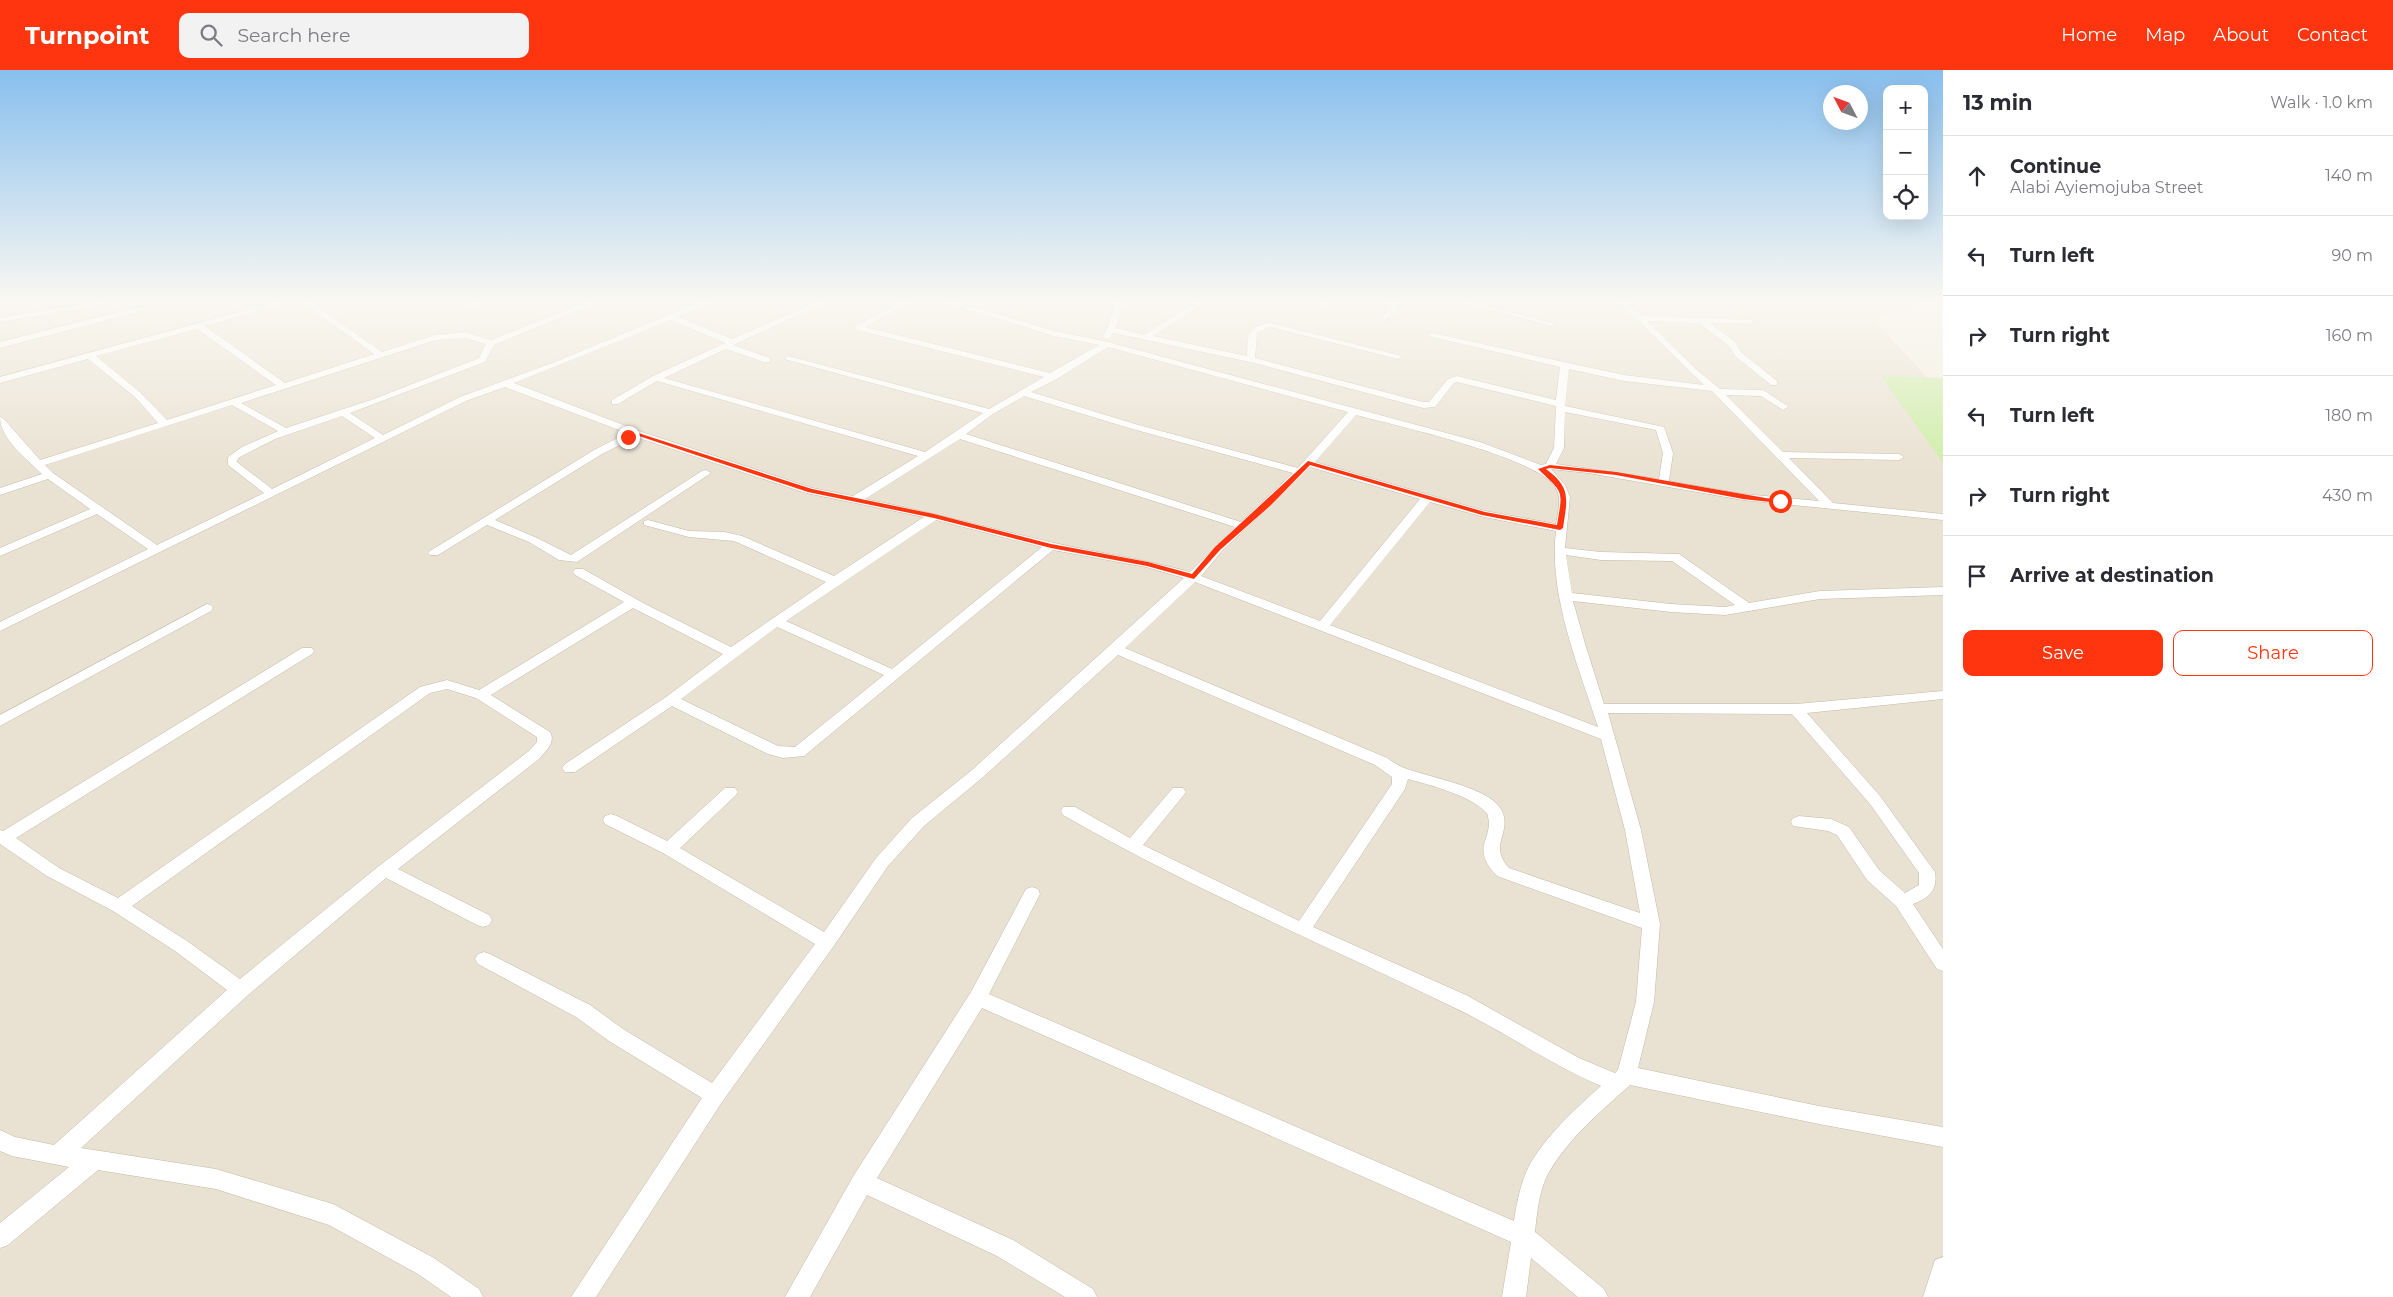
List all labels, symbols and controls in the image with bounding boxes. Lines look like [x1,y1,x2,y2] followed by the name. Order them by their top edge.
[179,13,529,58] search box
[25,21,149,50] text: Turnpoint
[197,21,225,49] icon: search
[237,24,350,47] text: Search here
[2061,24,2117,46] text: Home
[2145,24,2185,46] text: Map
[2213,24,2269,46] text: About
[2297,24,2368,46] text: Contact
[1823,85,1868,130] north arrow
[1883,85,1928,220] map controls
[1883,85,1928,130] button: +
[1963,90,2032,115] text: 13 min
[2270,93,2373,112] text: Walk · 1.0 km
[1883,130,1928,175] button: −
[2010,155,2101,178] text: Continue
[1963,162,1991,190] icon: ahead
[2325,166,2373,185] text: 140 m
[1883,175,1928,220] button: locate
[2010,178,2203,197] text: Alabi Ayiemojuba Street
[1963,242,1991,270] icon: left
[2010,244,2095,267] text: Turn left
[2331,246,2373,265] text: 90 m
[1963,322,1991,350] icon: right
[2010,324,2110,347] text: Turn right
[2326,326,2373,345] text: 160 m
[1963,402,1991,430] icon: left
[2010,404,2095,427] text: Turn left
[2325,406,2373,425] text: 180 m
[617,426,640,449] route end
[1963,482,1991,510] icon: right
[2010,484,2110,507] text: Turn right
[2322,486,2373,505] text: 430 m
[1769,490,1792,513] route start
[1963,562,1991,590] icon: arrive
[2010,564,2214,587] text: Arrive at destination
[1963,630,2163,676] button: Save
[2173,630,2373,676] button: Share

